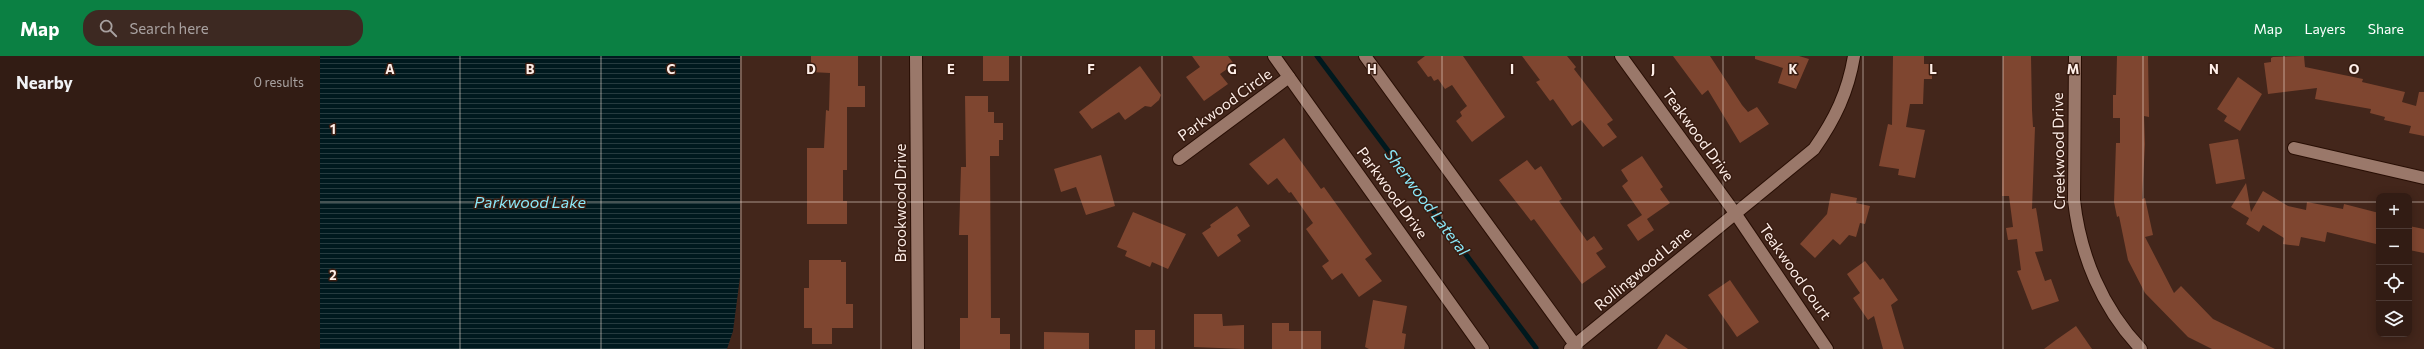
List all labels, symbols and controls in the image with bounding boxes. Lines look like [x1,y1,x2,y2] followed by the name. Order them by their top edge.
[83,10,363,46] search box
[20,17,59,40] text: Map
[97,17,119,39] icon: search
[129,19,209,37] text: Search here
[2254,20,2282,37] text: Map
[2304,20,2346,37] text: Layers
[2368,20,2404,37] text: Share
[385,61,395,77] text: A
[526,61,535,77] text: B
[667,61,676,77] text: C
[806,61,816,77] text: D
[947,61,955,77] text: E
[1087,61,1095,77] text: F
[1227,61,1237,77] text: G
[1367,61,1377,77] text: H
[1510,61,1514,77] text: I
[1651,61,1655,77] text: J
[1788,61,1798,77] text: K
[1929,61,1937,77] text: L
[2067,61,2079,77] text: M
[2209,61,2219,77] text: N
[2349,61,2360,77] text: O
[1174,64,1275,144] street label: Parkwood Circle
[16,72,73,93] text: Nearby
[253,74,304,90] text: 0 results
[1659,85,1738,184] street label: Teakwood Drive
[2048,92,2068,210] street label: Creekwood Drive
[330,121,336,137] text: 1
[891,143,909,262] street label: Brookwood Drive
[1354,143,1432,242] street label: Parkwood Drive
[1381,145,1474,259] water label: Sherwood Lateral
[474,192,586,211] water label: Parkwood Lake
[2376,193,2412,337] map controls
[2376,193,2412,229] button: +
[1756,220,1836,323] street label: Teakwood Court
[1590,222,1694,314] street label: Rollingwood Lane
[2376,229,2412,265] button: −
[2376,265,2412,301] button: locate
[329,267,337,283] text: 2
[2376,301,2412,337] button: layers

